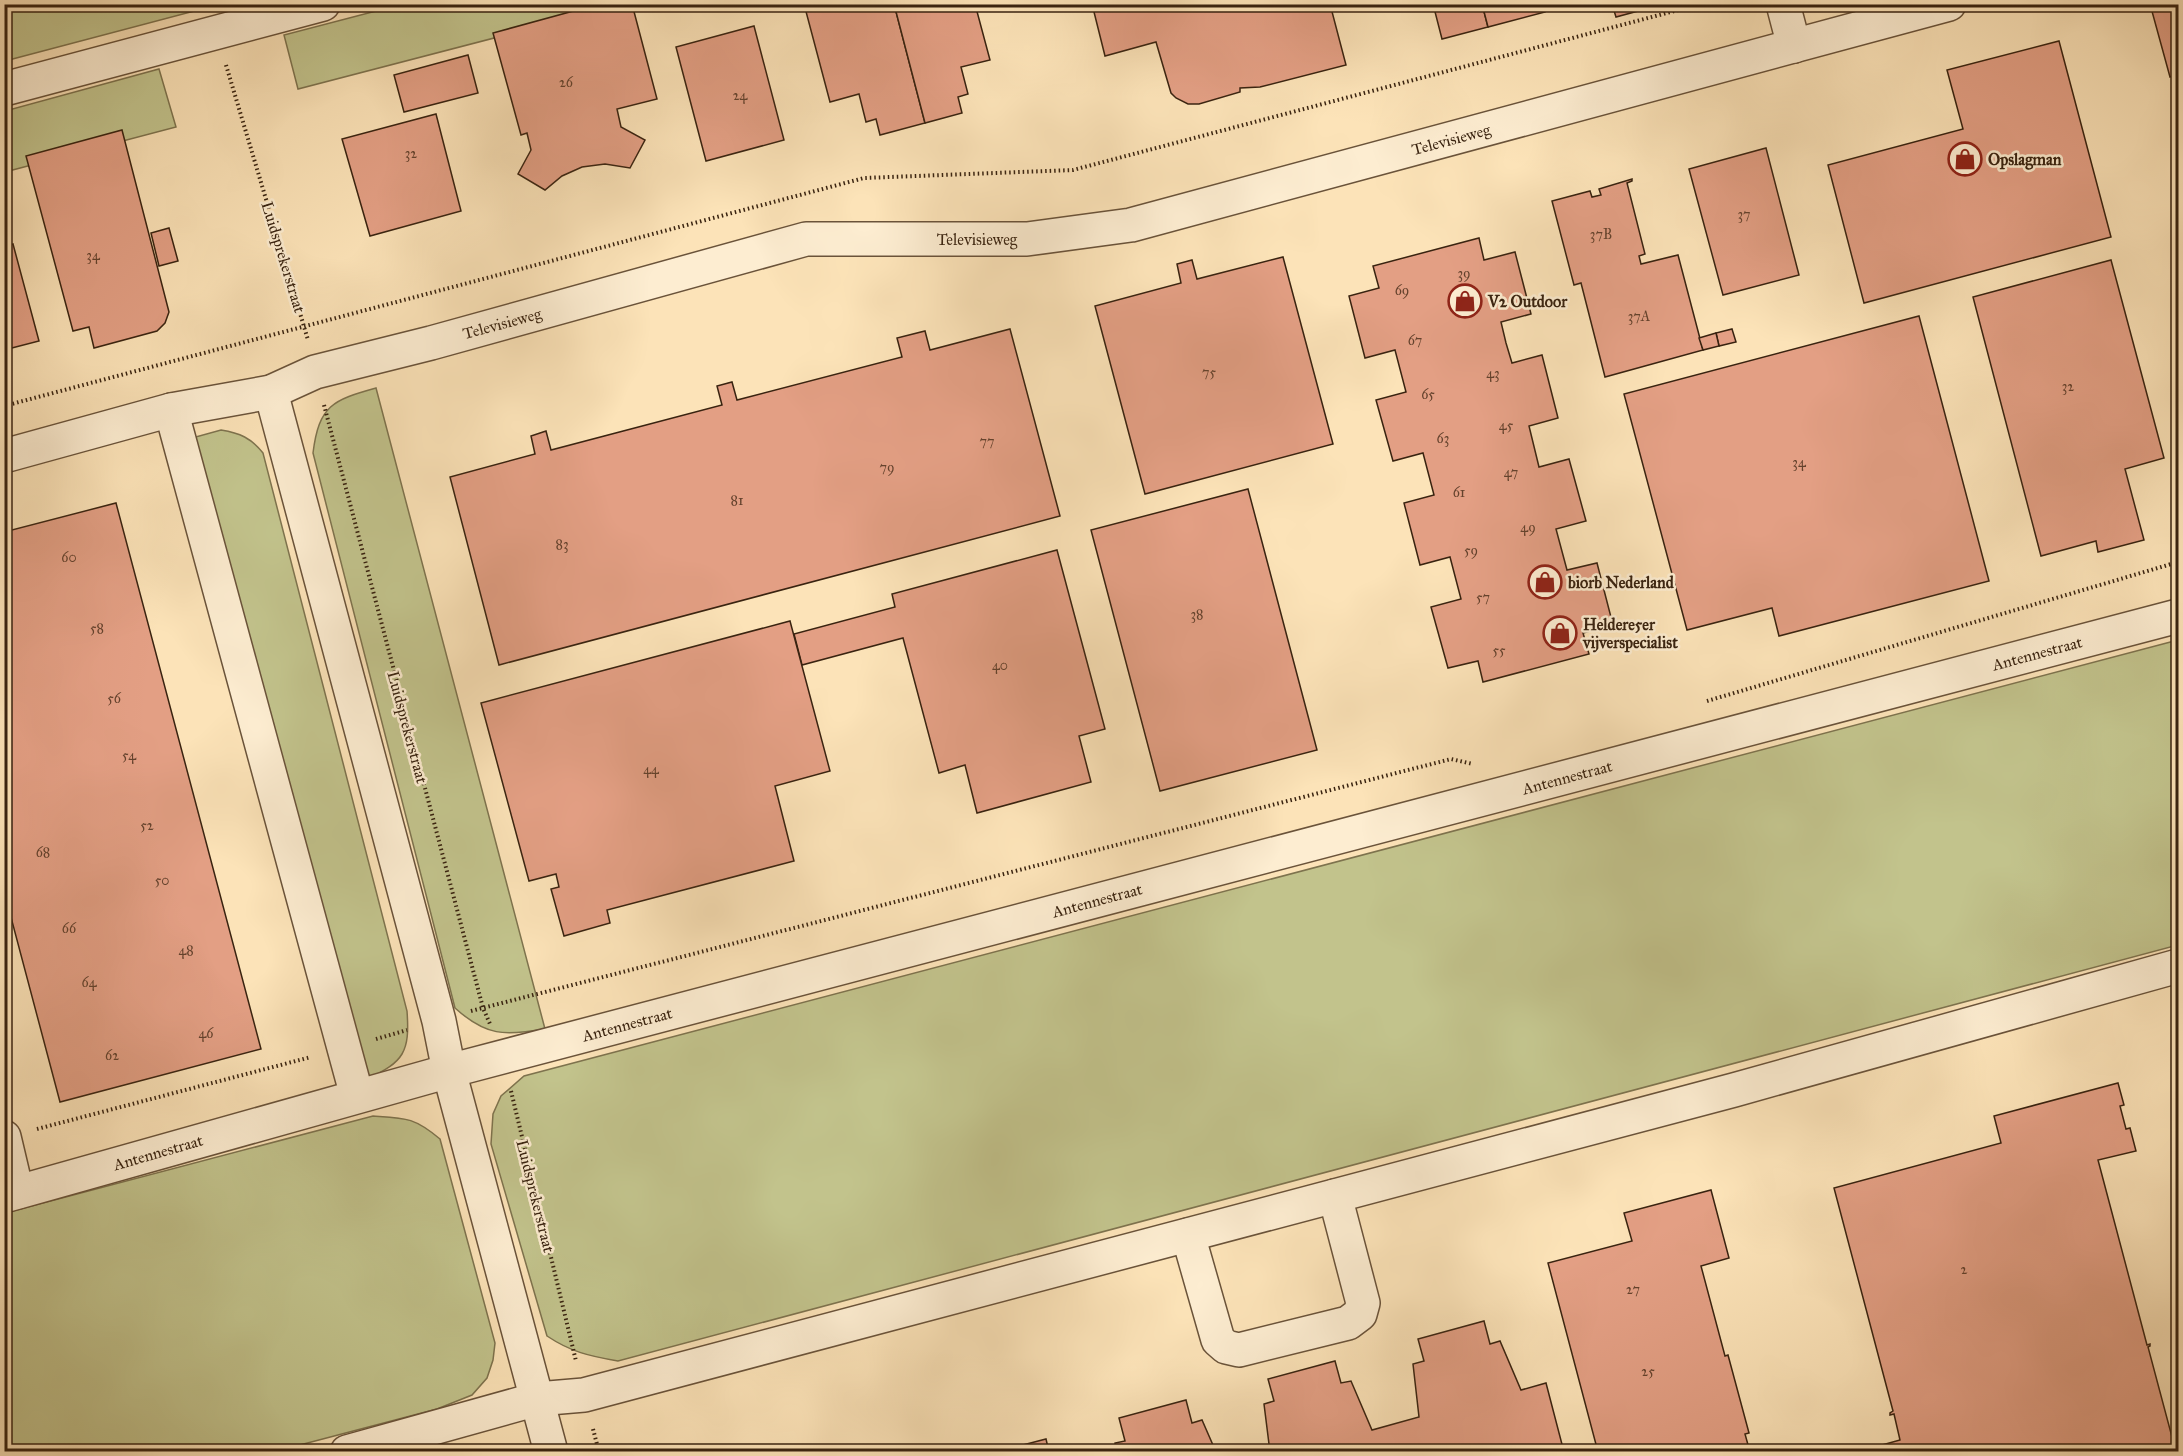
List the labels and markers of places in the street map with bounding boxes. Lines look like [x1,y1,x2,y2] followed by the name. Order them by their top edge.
[1947,141,1983,177] shop icon: Opslagman
[1988,150,2062,170] place label: Opslagman
[1447,283,1483,319] shop icon: V2 Outdoor
[1487,292,1568,311] place label: V2 Outdoor
[1527,564,1563,600] shop icon: biorb Nederland
[1567,573,1675,592] place label: biorb Nederland
[1542,615,1578,651] shop icon: Heldere5er vijverspecialist
[1582,615,1678,653] place label: Heldere5er vijverspecialist

